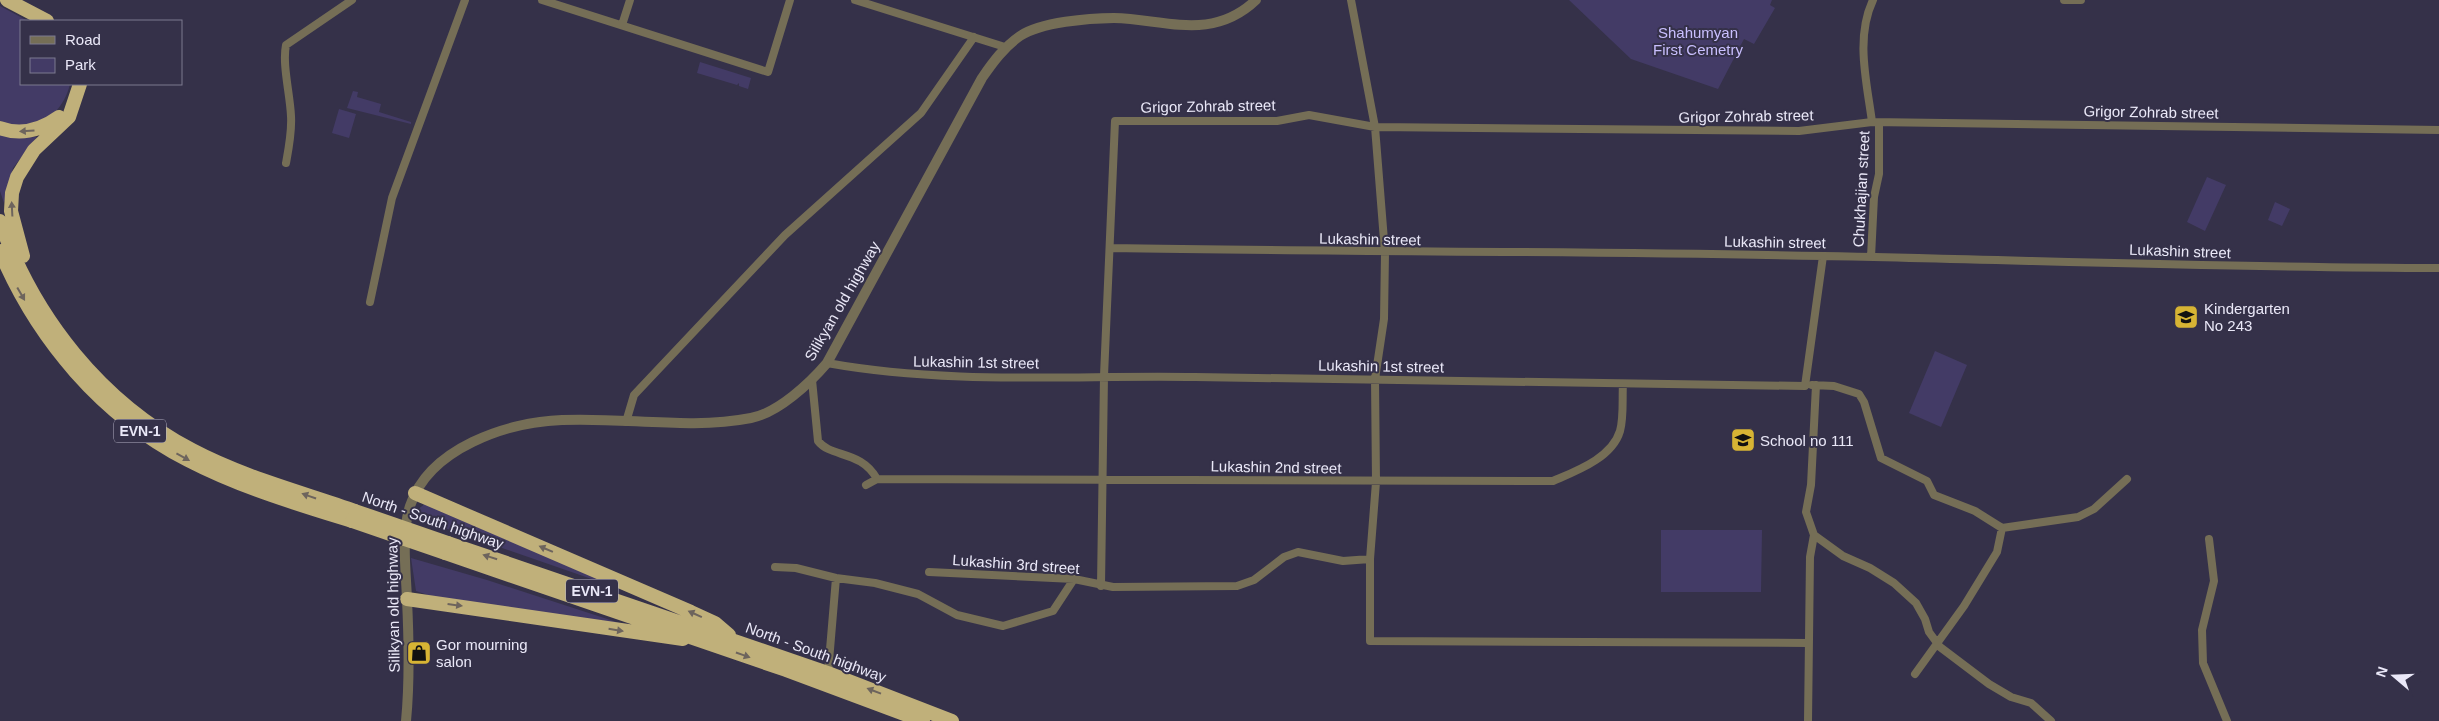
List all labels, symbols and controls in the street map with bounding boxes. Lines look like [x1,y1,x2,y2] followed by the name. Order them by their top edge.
[20,20,182,85] legend
[1653,24,1744,58] park label: Shahumyan First Cemetry
[65,31,101,48] text: Road
[65,56,96,73] text: Park
[1140,96,1276,116] street label: Grigor Zohrab street
[2083,102,2219,122] street label: Grigor Zohrab street
[1678,106,1814,126] street label: Grigor Zohrab street
[18,127,34,135] one-way arrow
[1849,129,1873,248] street label: Chukhajian street
[8,201,16,217] one-way arrow
[1319,230,1422,248] street label: Lukashin street
[1724,233,1827,251] street label: Lukashin street
[801,238,883,364] street label: Silikyan old highway
[2129,241,2232,261] street label: Lukashin street
[17,287,25,302] one-way arrow
[2204,300,2290,334] place label: Kindergarten No 243
[2173,304,2199,330] school or university icon: Kindergarten No 243
[913,352,1040,372] street label: Lukashin 1st street
[1318,356,1445,376] street label: Lukashin 1st street
[114,420,166,442] road number: EVN-1
[1730,427,1756,453] school or university icon: School no 111
[1760,432,1854,449] place label: School no 111
[175,453,190,461] one-way arrow
[1210,457,1342,477] street label: Lukashin 2nd street
[360,488,506,552] street label: North - South highway
[301,491,316,499] one-way arrow
[383,537,403,673] street label: Silikyan old highway
[539,545,553,553] one-way arrow
[952,551,1081,577] street label: Lukashin 3rd street
[482,553,497,561] one-way arrow
[566,580,618,602] road number: EVN-1
[448,601,464,609] one-way arrow
[688,609,702,617] one-way arrow
[743,619,889,686] street label: North - South highway
[608,626,624,634] one-way arrow
[436,636,528,670] place label: Gor mourning salon
[406,640,432,666] shop icon: Gor mourning salon
[2369,651,2419,701] north arrow
[736,652,751,660] one-way arrow
[2372,664,2391,679] text: N
[867,687,882,694] one-way arrow

